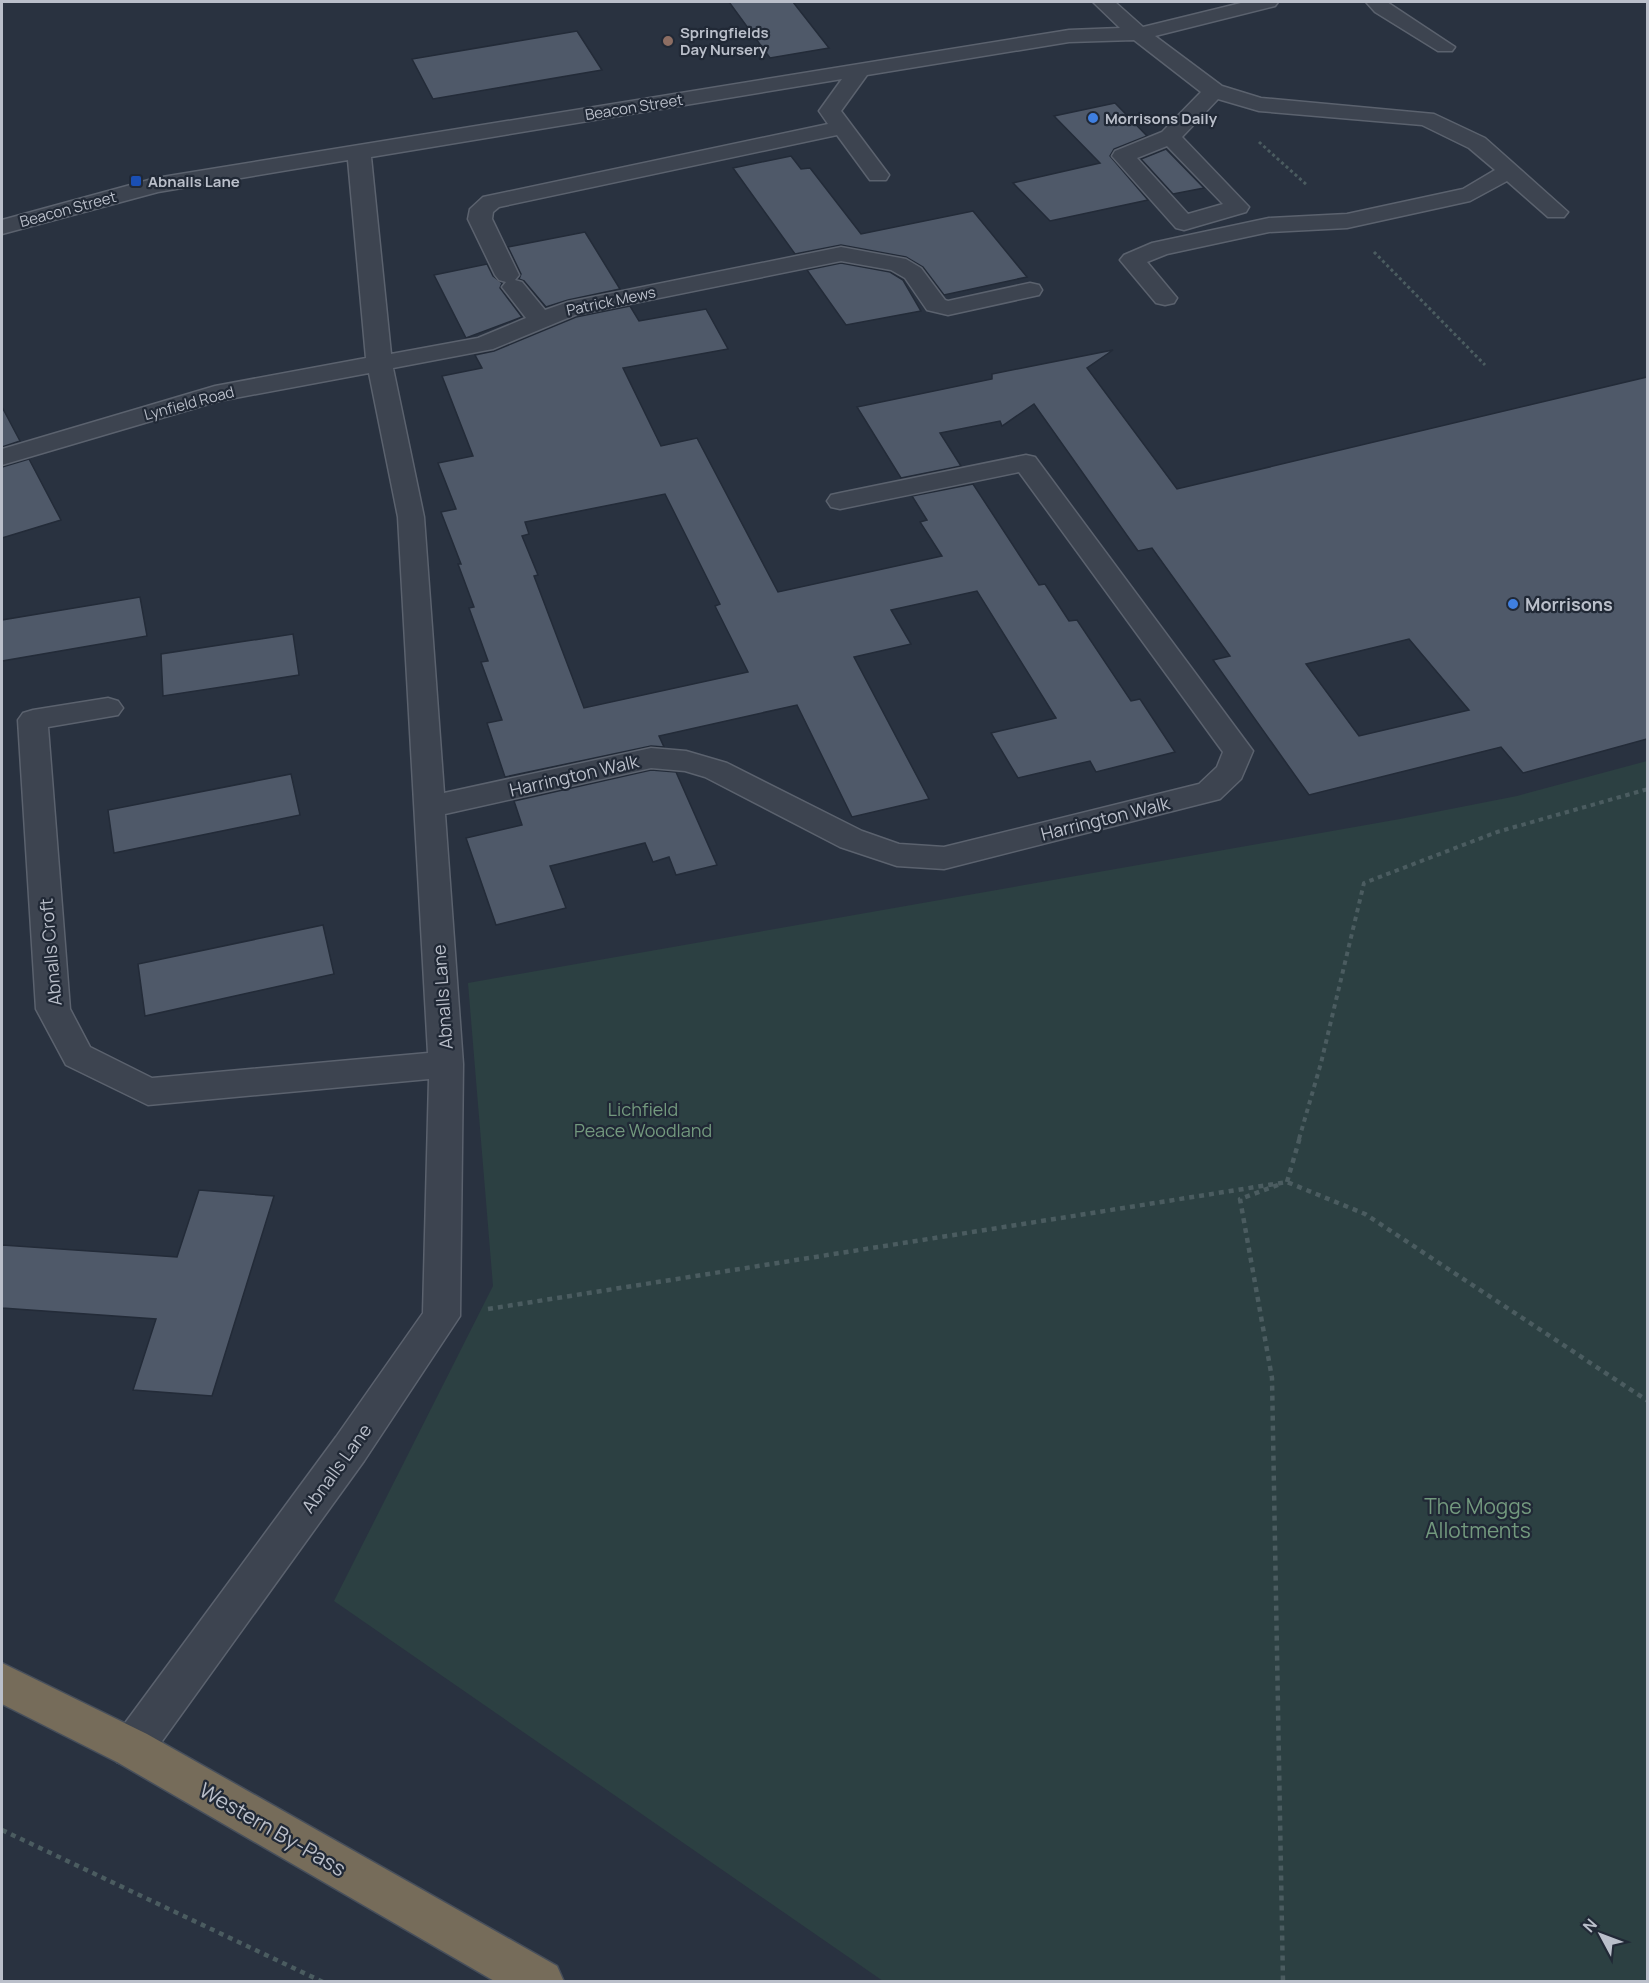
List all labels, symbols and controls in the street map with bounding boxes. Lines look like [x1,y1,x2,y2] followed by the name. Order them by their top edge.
[680,22,769,60] place label: Springfields Day Nursery
[661,34,675,48] marker: Springfields Day Nursery
[583,89,685,125] street label: Beacon Street
[1105,108,1218,129] place label: Morrisons Daily
[1086,111,1100,125] marker: Morrisons Daily
[148,171,240,192] place label: Abnalls Lane
[129,174,143,188] marker: Abnalls Lane
[17,186,119,232] street label: Beacon Street
[564,281,658,321] street label: Patrick Mews
[142,381,236,425] street label: Lynfield Road
[1525,592,1613,616] place label: Morrisons
[1506,597,1520,611] marker: Morrisons
[507,748,642,802] street label: Harrington Walk
[1038,790,1173,846] street label: Harrington Walk
[33,897,67,1007] street label: Abnalls Croft
[426,944,458,1050] street label: Abnalls Lane
[574,1097,712,1142] park label: Lichfield Peace Woodland
[296,1419,376,1517] street label: Abnalls Lane
[1424,1492,1532,1544] park label: The Moggs Allotments
[195,1776,351,1882] street label: Western By-Pass
[1571,1905,1631,1965] north arrow
[1578,1914,1602,1937] text: N

